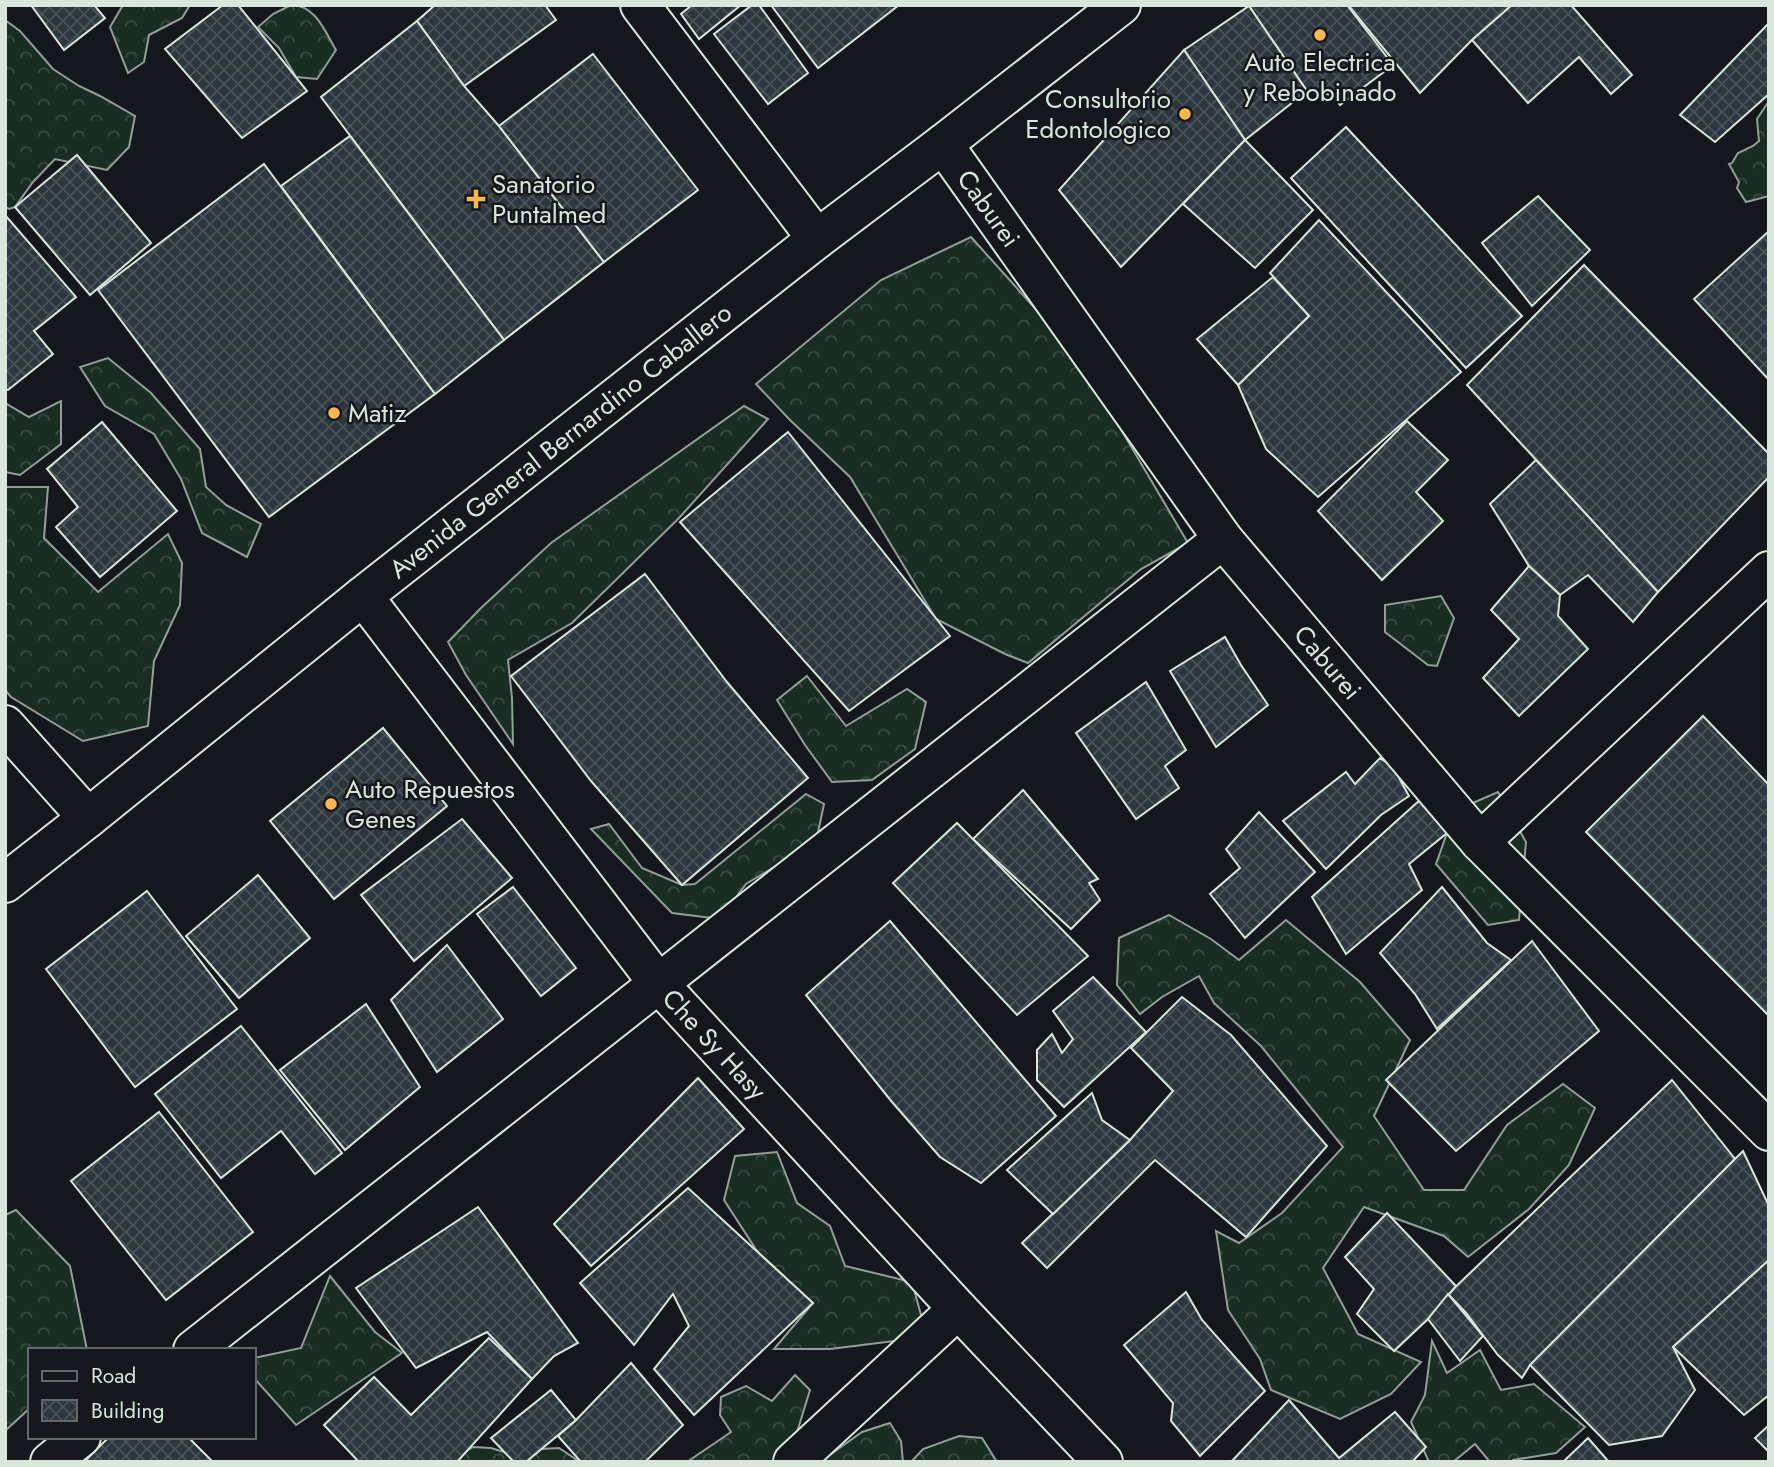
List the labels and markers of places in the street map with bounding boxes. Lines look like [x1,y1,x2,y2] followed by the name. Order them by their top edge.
[1312,27,1328,43] marker: Auto Electrica y Rebobinado
[1244,43,1396,111] place label: Auto Electrica y Rebobinado
[1025,80,1171,148] place label: Consultorio Edontologico
[1177,106,1193,122] marker: Consultorio Edontologico
[492,165,606,233] place label: Sanatorio Puntalmed
[466,189,486,209] marker: Sanatorio Puntalmed
[348,394,407,432] place label: Matiz
[326,405,342,421] marker: Matiz
[345,770,515,838] place label: Auto Repuestos Genes
[323,796,339,812] marker: Auto Repuestos Genes

